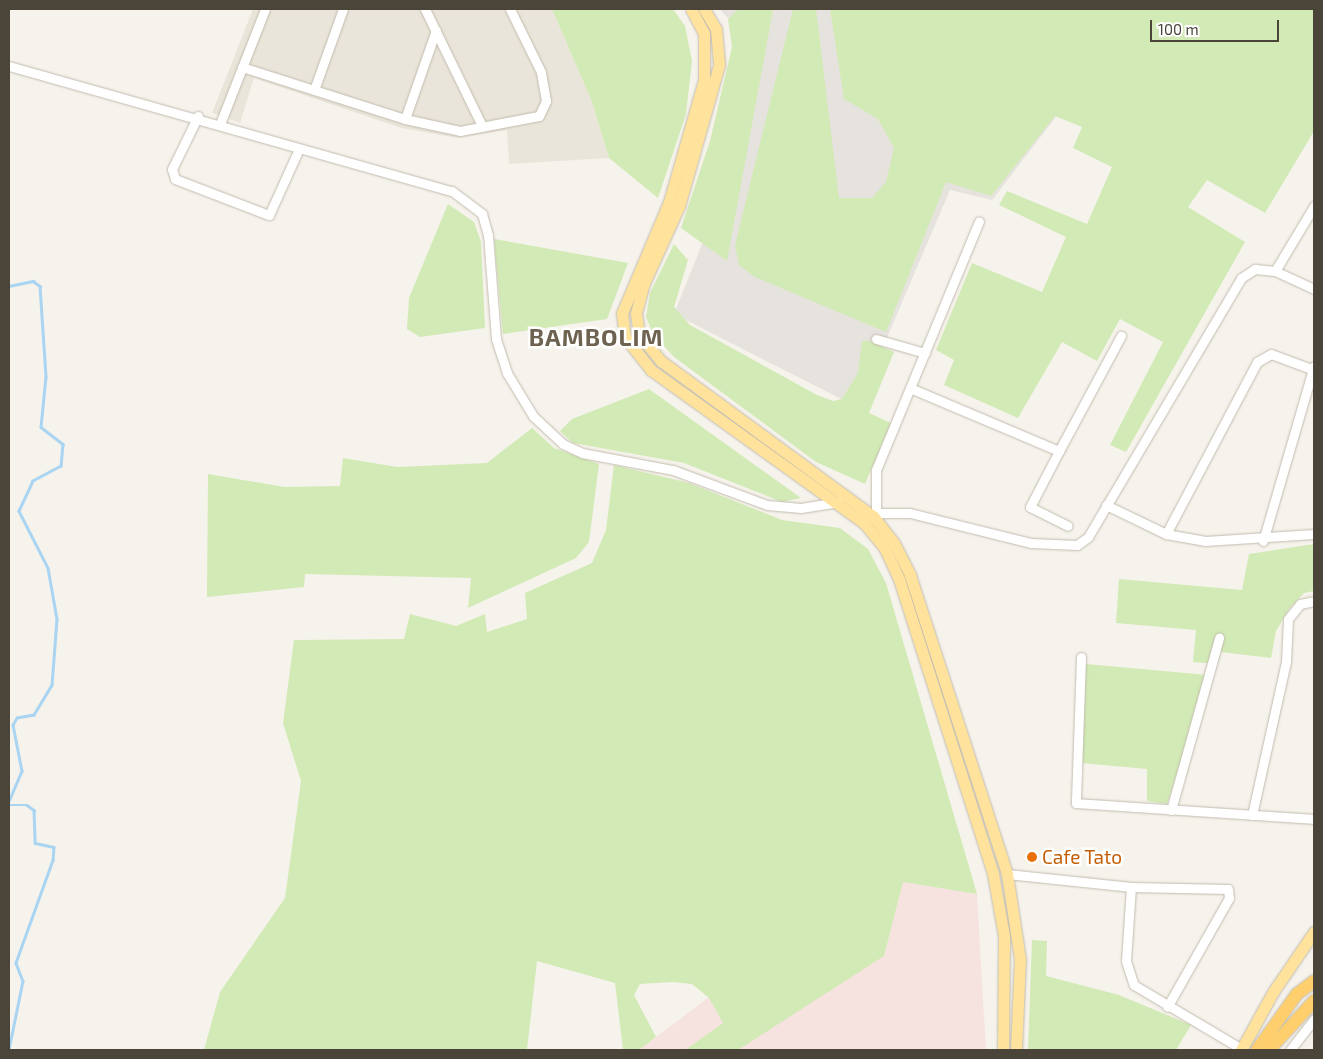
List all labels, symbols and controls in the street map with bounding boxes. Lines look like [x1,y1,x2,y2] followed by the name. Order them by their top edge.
[1153,10,1282,42] scale bar
[1158,20,1199,38] text: 100 m
[528,323,664,351] district label: BAMBOLIM
[1042,846,1122,868] place label: Cafe Tato
[1026,851,1038,863] marker: Cafe Tato

